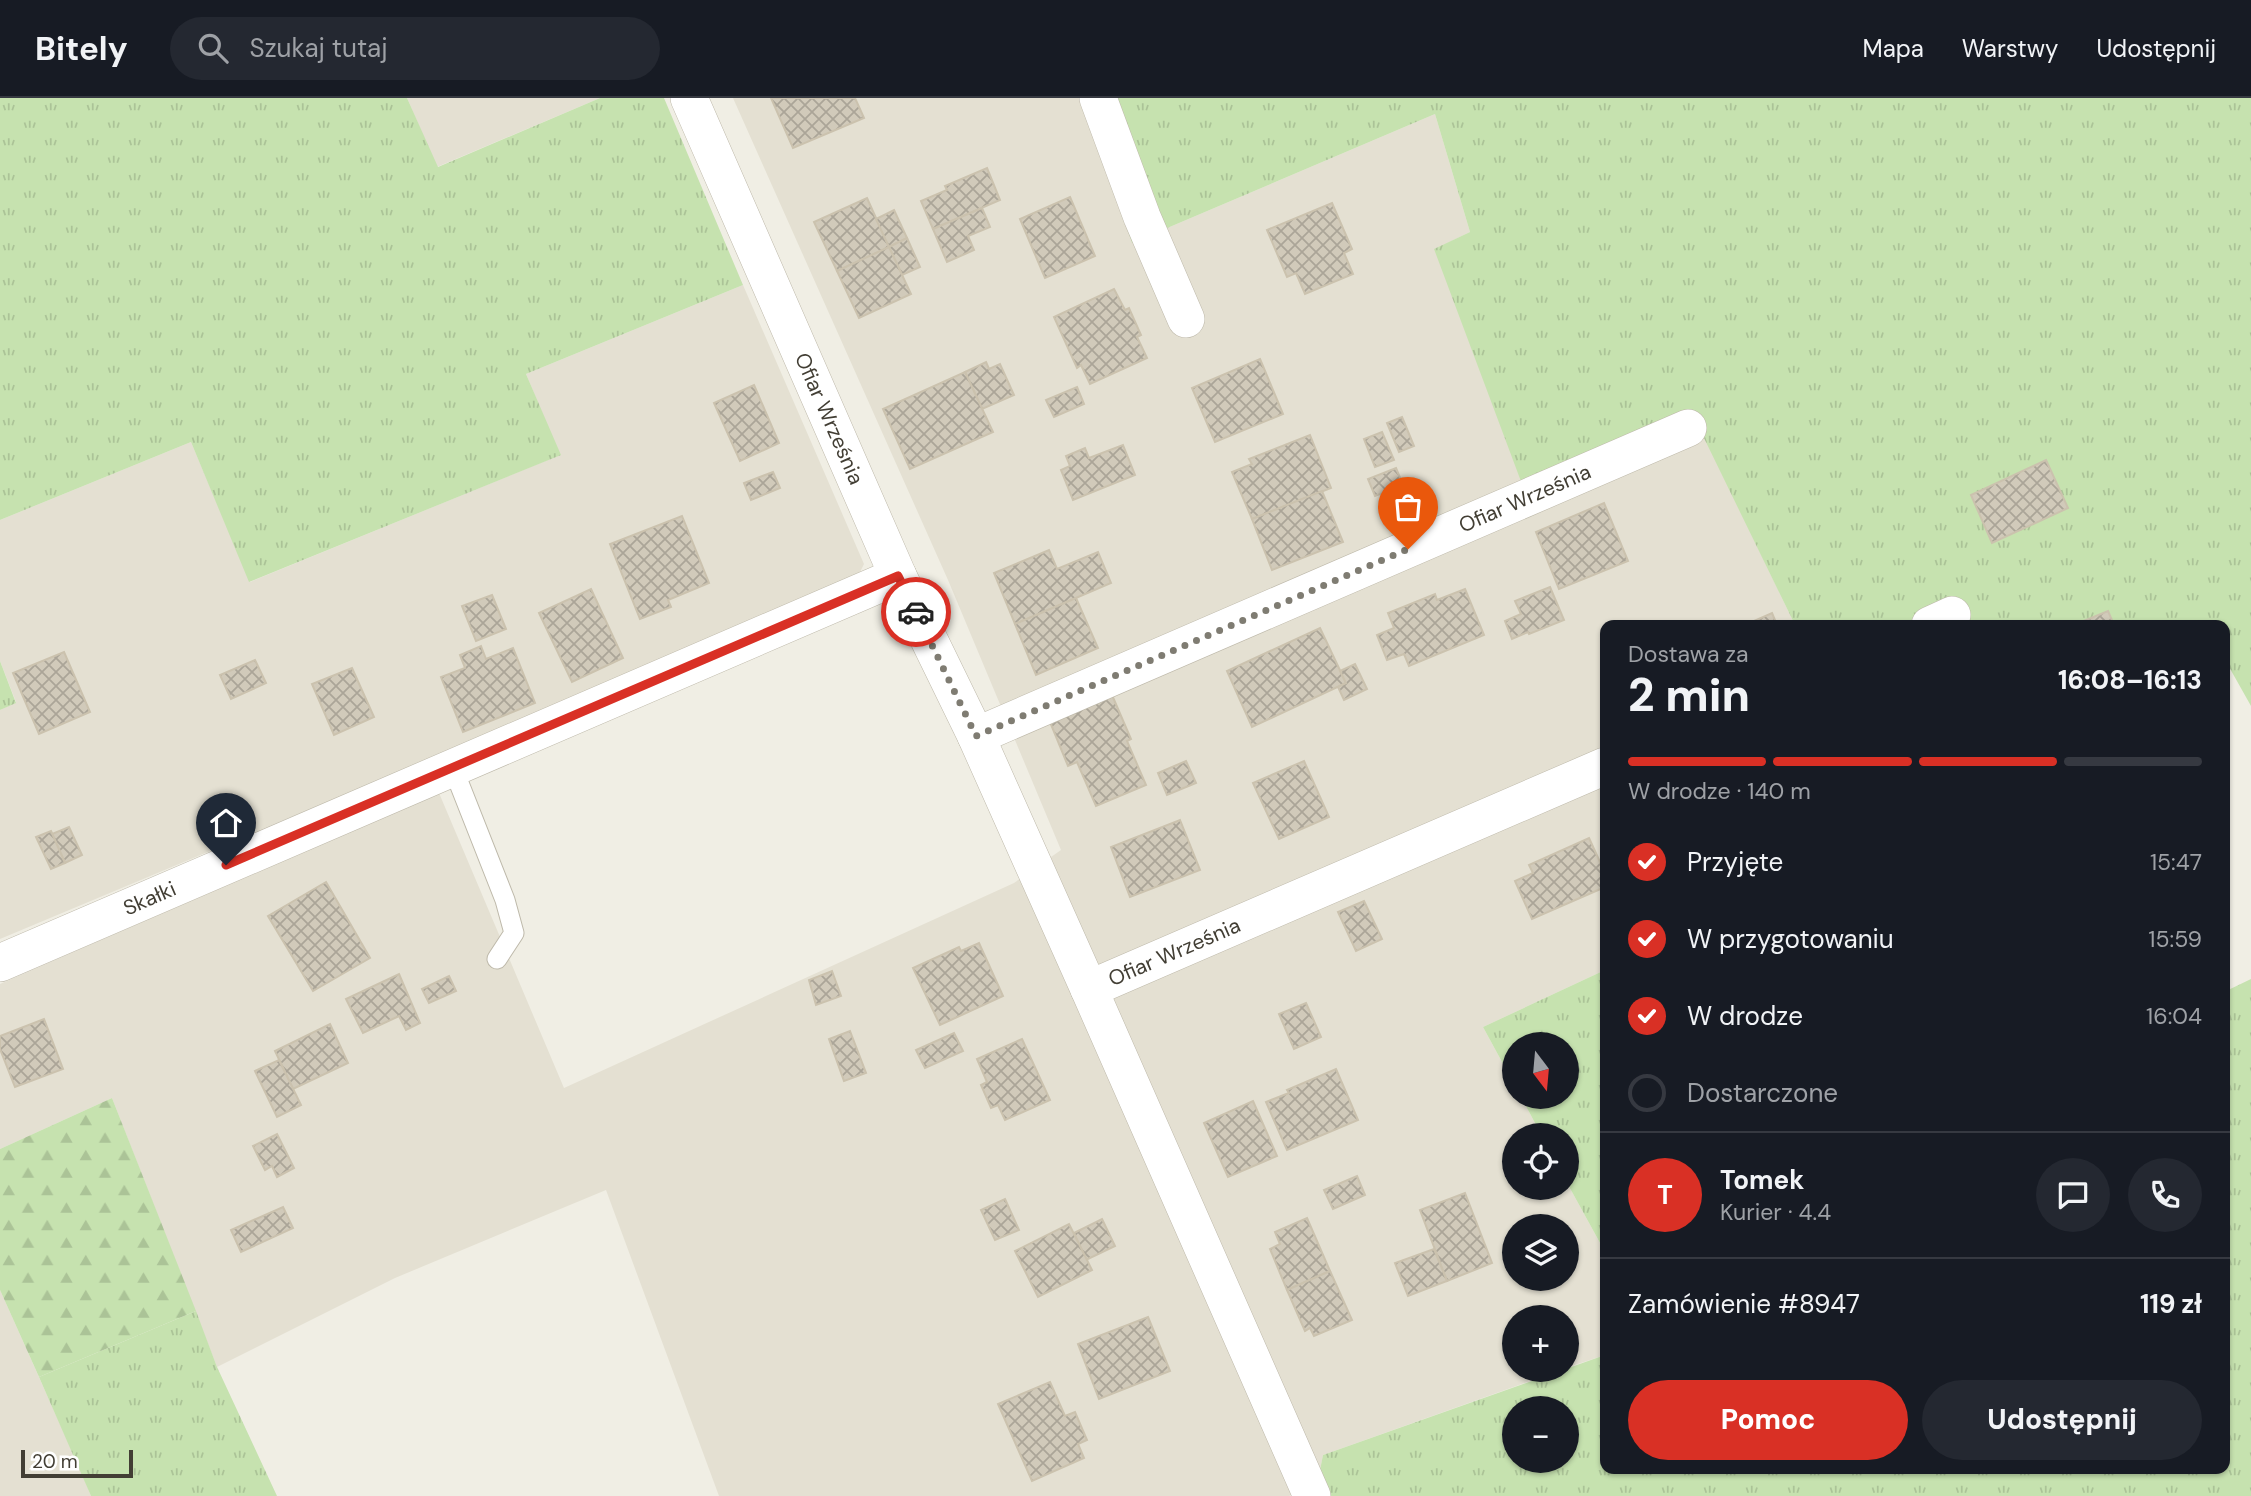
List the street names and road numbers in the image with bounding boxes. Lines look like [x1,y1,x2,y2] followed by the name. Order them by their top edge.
[788,348,870,489] street label: Ofiar Września
[1454,458,1595,539] street label: Ofiar Września
[119,875,181,922] street label: Skałki
[1104,911,1245,993] street label: Ofiar Września

